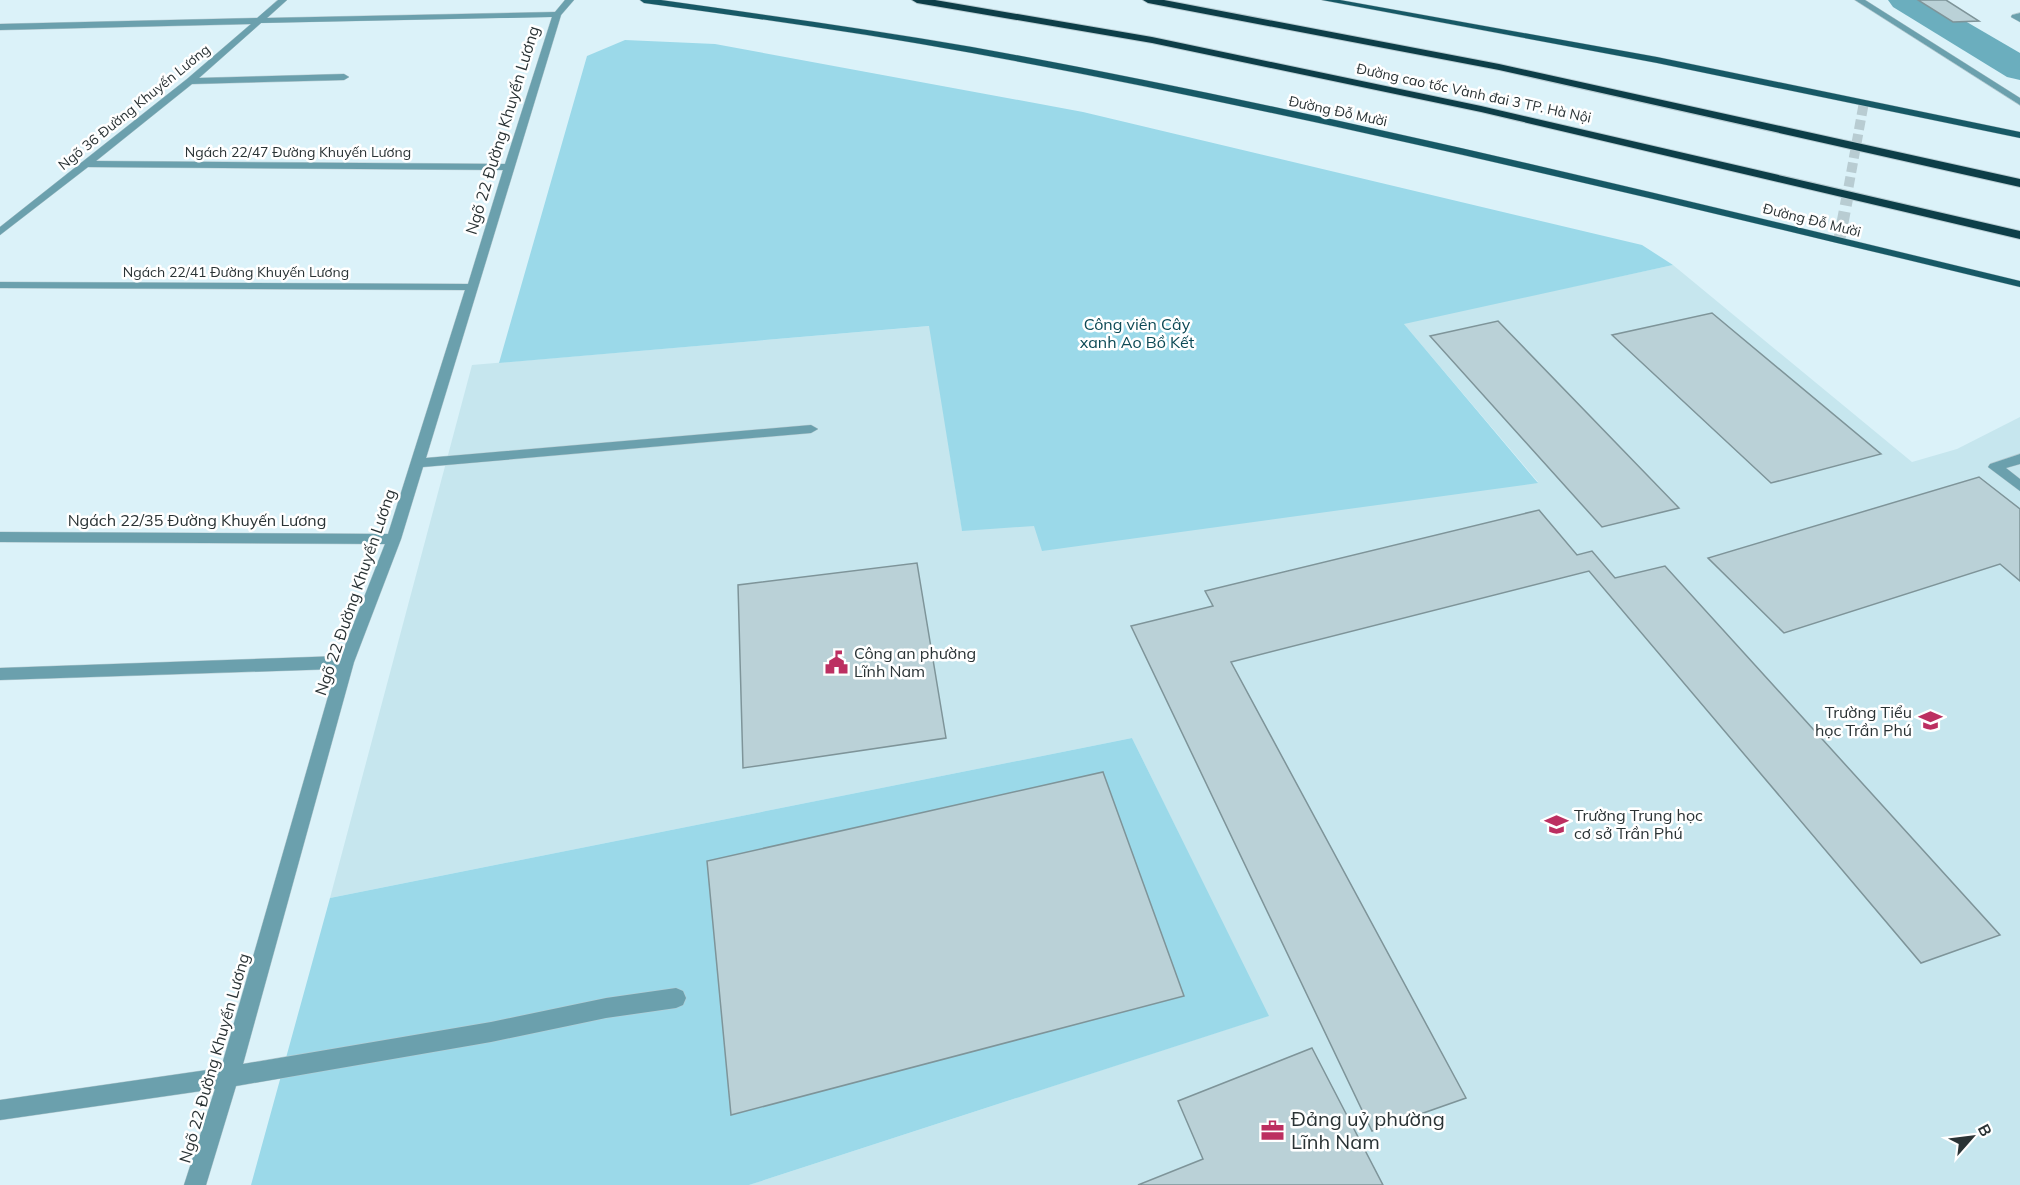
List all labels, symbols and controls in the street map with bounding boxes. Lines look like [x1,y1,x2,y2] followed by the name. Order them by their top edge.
[461,23,543,237] street label: Ngõ 22 Đường Khuyến Lương
[55,40,213,174] street label: Ngõ 36 Đường Khuyến Lương
[1355,59,1593,127] street label: Đường cao tốc Vành đai 3 TP. Hà Nội
[1287,92,1389,130] street label: Đường Đỗ Mười
[185,143,411,161] street label: Ngách 22/47 Đường Khuyến Lương
[1761,199,1863,241] street label: Đường Đỗ Mười
[123,263,349,281] street label: Ngách 22/41 Đường Khuyến Lương
[1080,314,1195,352] park label: Công viên Cây xanh Ao Bồ Kết
[310,486,400,698] street label: Ngõ 22 Đường Khuyến Lương
[68,510,326,530] street label: Ngách 22/35 Đường Khuyến Lương
[854,643,976,681] place label: Công an phường Lĩnh Nam
[823,649,849,675] public building icon: Công an phường Lĩnh Nam
[1815,702,1912,740] place label: Trường Tiểu học Trần Phú
[1917,708,1943,734] school or university icon: Trường Tiểu học Trần Phú
[1574,805,1703,843] place label: Trường Trung học cơ sở Trần Phú
[1543,811,1569,837] school or university icon: Trường Trung học cơ sở Trần Phú
[174,951,254,1165] street label: Ngõ 22 Đường Khuyến Lương
[1291,1106,1445,1154] place label: Đảng uỷ phường Lĩnh Nam
[1942,1107,2002,1167] north arrow
[1260,1117,1286,1143] office icon: Đảng uỷ phường Lĩnh Nam
[1974,1120,1997,1140] text: B

